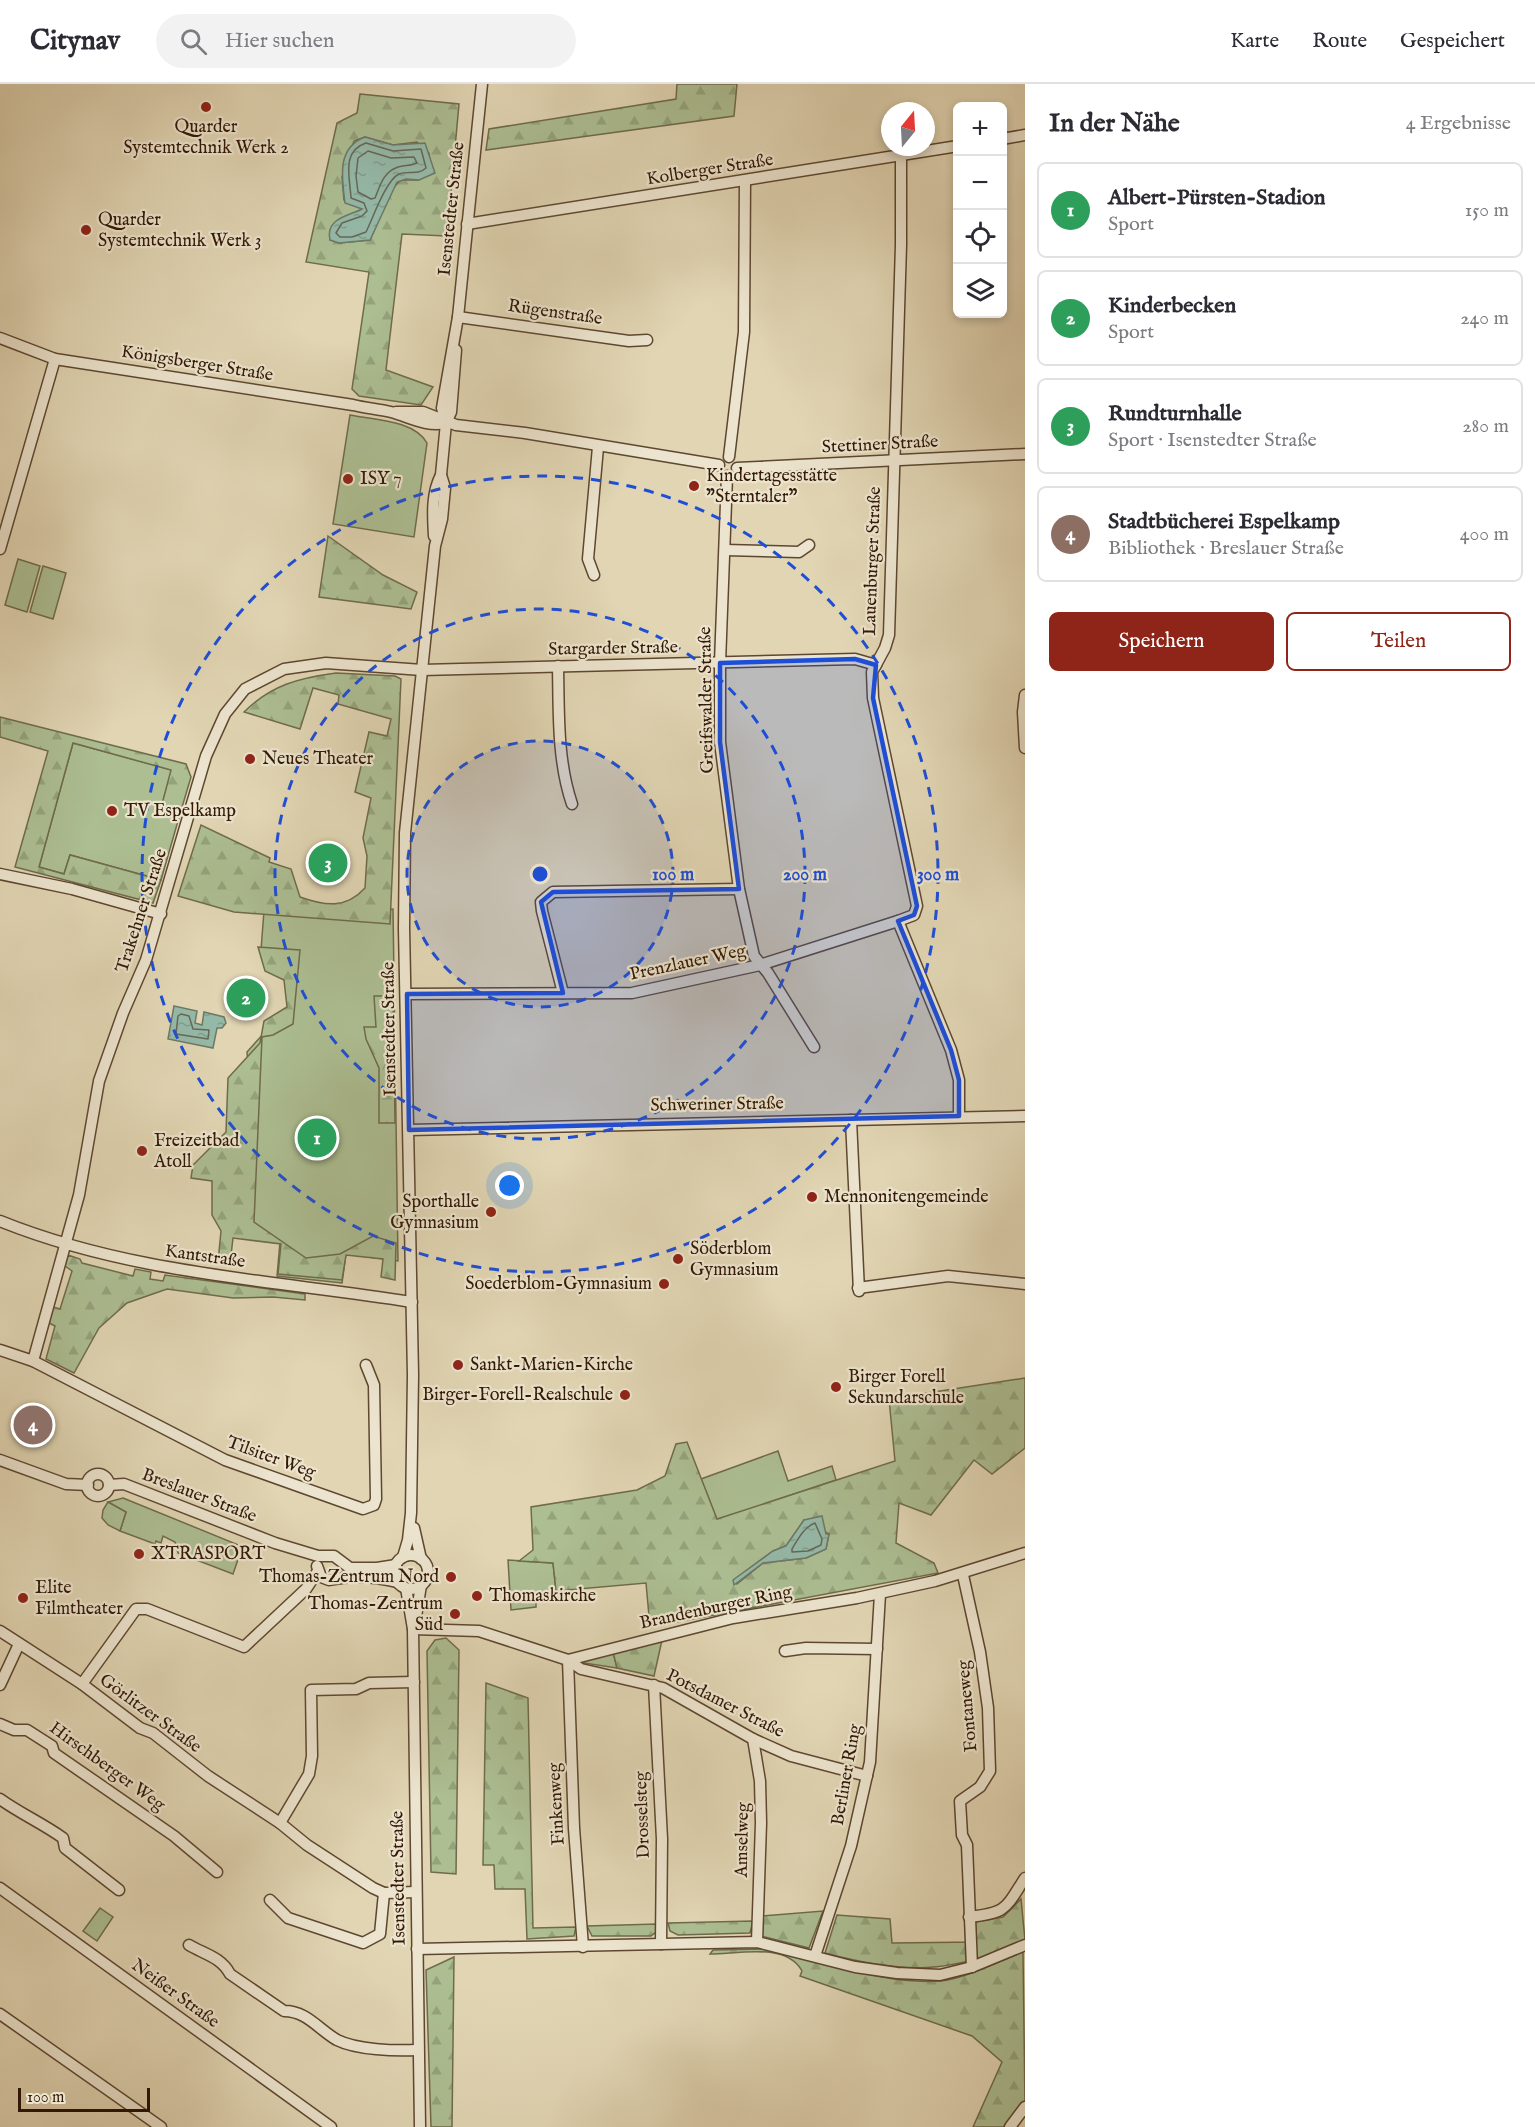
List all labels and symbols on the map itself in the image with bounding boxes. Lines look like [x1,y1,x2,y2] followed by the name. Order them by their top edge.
[199,100,213,114] marker: Quarder Systemtechnik Werk 2
[881,102,935,156] north arrow
[123,116,289,160] place label: Quarder Systemtechnik Werk 2
[434,141,470,277] street label: Isenstedter Straße
[645,149,775,191] street label: Kolberger Straße
[98,209,262,253] place label: Quarder Systemtechnik Werk 3
[79,223,93,237] marker: Quarder Systemtechnik Werk 3
[506,295,604,331] street label: Rügenstraße
[119,341,275,387] street label: Königsberger Straße
[821,430,939,460] street label: Stettiner Straße
[706,465,837,509] place label: Kindertagesstätte "Sterntaler"
[360,468,402,491] place label: ISY 7
[341,472,355,486] marker: ISY 7
[687,479,701,493] marker: Kindertagesstätte "Sterntaler"
[859,486,887,636] street label: Lauenburger Straße
[694,626,720,774] street label: Greifswalder Straße
[548,636,678,662] street label: Stargarder Straße
[262,748,373,771] place label: Neues Theater
[243,752,257,766] marker: Neues Theater
[124,800,236,823] place label: TV Espelkamp
[105,804,119,818] marker: TV Espelkamp
[308,840,348,886] pin: 3
[111,846,173,976] street label: Trakehner Straße
[530,864,550,884] centre of rings
[652,864,694,887] text: 100 m
[783,864,827,887] text: 200 m
[917,864,959,887] text: 300 m
[628,939,748,987] street label: Prenzlauer Weg
[377,962,403,1096] street label: Isenstedter Straße
[226,976,266,1020] pin: 2
[650,1092,784,1118] street label: Schweriner Straße
[298,1116,336,1160] pin: 1
[153,1130,240,1174] place label: Freizeitbad Atoll
[135,1144,149,1158] marker: Freizeitbad Atoll
[495,1171,524,1200] your location
[824,1186,989,1209] place label: Mennonitengemeinde
[805,1190,819,1204] marker: Mennonitengemeinde
[390,1191,479,1235] place label: Sporthalle Gymnasium
[484,1205,498,1219] marker: Sporthalle Gymnasium
[690,1238,779,1282] place label: Söderblom Gymnasium
[163,1240,247,1274] street label: Kantstraße
[671,1252,685,1266] marker: Söderblom Gymnasium
[465,1273,652,1296] place label: Soederblom-Gymnasium
[657,1277,671,1291] marker: Soederblom-Gymnasium
[470,1354,633,1377] place label: Sankt-Marien-Kirche
[451,1358,465,1372] marker: Sankt-Marien-Kirche
[848,1366,964,1410] place label: Birger Forell Sekundarschule
[829,1380,843,1394] marker: Birger Forell Sekundarschule
[422,1384,613,1407] place label: Birger-Forell-Realschule
[618,1388,632,1402] marker: Birger-Forell-Realschule
[14,1402,52,1448] pin: 4
[223,1431,319,1485] street label: Tilsiter Weg
[138,1464,260,1528] street label: Breslauer Straße
[151,1543,265,1566] place label: XTRASPORT
[132,1547,146,1561] marker: XTRASPORT
[259,1566,439,1589] place label: Thomas-Zentrum Nord
[444,1570,458,1584] marker: Thomas-Zentrum Nord
[35,1577,123,1621] place label: Elite Filmtheater
[638,1581,794,1635] street label: Brandenburger Ring
[489,1585,596,1608] place label: Thomaskirche
[470,1589,484,1603] marker: Thomaskirche
[16,1591,30,1605] marker: Elite Filmtheater
[308,1593,443,1637] place label: Thomas-Zentrum Süd
[448,1607,462,1621] marker: Thomas-Zentrum Süd
[953,1659,983,1753] street label: Fontaneweg
[662,1664,788,1744] street label: Potsdamer Straße
[94,1669,206,1759] street label: Görlitzer Straße
[44,1717,170,1817] street label: Hirschberger Weg
[827,1722,867,1828] street label: Berliner Ring
[543,1762,571,1846] street label: Finkenweg
[630,1771,656,1859] street label: Drosselsteg
[731,1802,755,1879] street label: Amselweg
[386,1811,412,1945] street label: Isenstedter Straße
[126,1954,224,2034] street label: Neißer Straße
[18,2085,150,2112] scale bar

